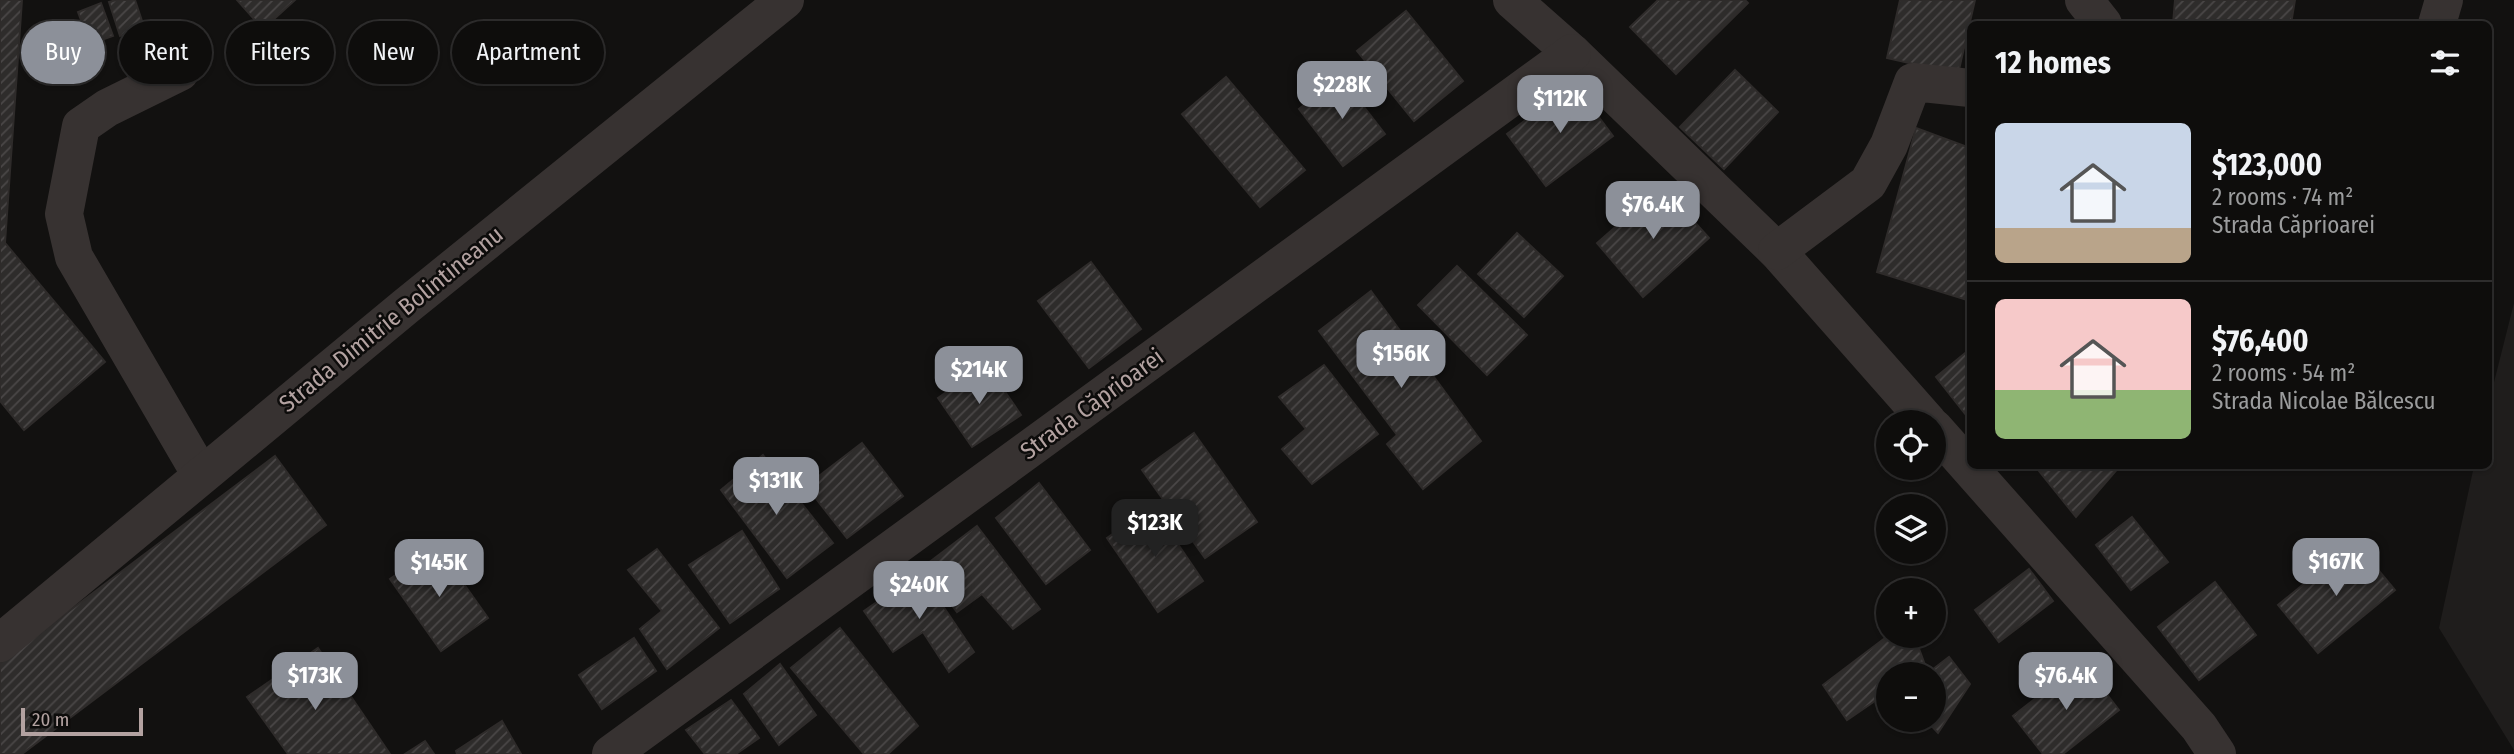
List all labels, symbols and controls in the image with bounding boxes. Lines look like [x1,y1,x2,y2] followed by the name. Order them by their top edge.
[21,21,105,84] chip: Buy
[119,21,212,84] chip: Rent
[226,21,334,84] chip: Filters
[348,21,438,84] chip: New
[452,21,604,84] chip: Apartment
[2426,44,2464,82] icon: filters
[1995,45,2111,81] text: 12 homes
[1293,61,1391,121] pin: $228K
[1313,70,1371,98] text: $228K
[1511,76,1609,135] pin: $112K
[1533,84,1587,112] text: $112K
[2212,147,2322,183] text: $123,000
[2051,151,2135,235] icon: home
[1596,182,1710,241] pin: $76.4K
[2212,183,2353,211] text: 2 rooms · 74 m²
[1622,190,1684,218] text: $76.4K
[2212,211,2375,239] text: Strada Căprioarei
[274,220,508,418] street label: Strada Dimitrie Bolintineanu
[2212,323,2309,359] text: $76,400
[2051,327,2135,411] icon: home
[1352,330,1450,390] pin: $156K
[1372,339,1430,367] text: $156K
[1015,343,1169,465] street label: Strada Căprioarei
[930,346,1028,406] pin: $214K
[951,355,1007,383] text: $214K
[2212,359,2355,387] text: 2 rooms · 54 m²
[2212,387,2436,415] text: Strada Nicolae Bălcescu
[1876,410,1946,732] map controls
[1876,410,1946,480] button: locate
[727,458,825,517] pin: $131K
[749,466,803,494] text: $131K
[1876,494,1946,564] button: layers
[1106,500,1204,559] pin: $123K
[1127,508,1183,536] text: $123K
[2287,538,2385,598] pin: $167K
[390,540,488,599] pin: $145K
[2308,547,2364,575] text: $167K
[411,548,467,576] text: $145K
[870,562,968,621] pin: $240K
[889,570,949,598] text: $240K
[1876,578,1946,648] button: +
[266,652,364,712] pin: $173K
[2009,652,2123,712] pin: $76.4K
[288,661,342,689] text: $173K
[2035,661,2097,689] text: $76.4K
[1876,662,1946,732] button: −
[21,705,144,737] scale bar
[32,708,69,731] text: 20 m

